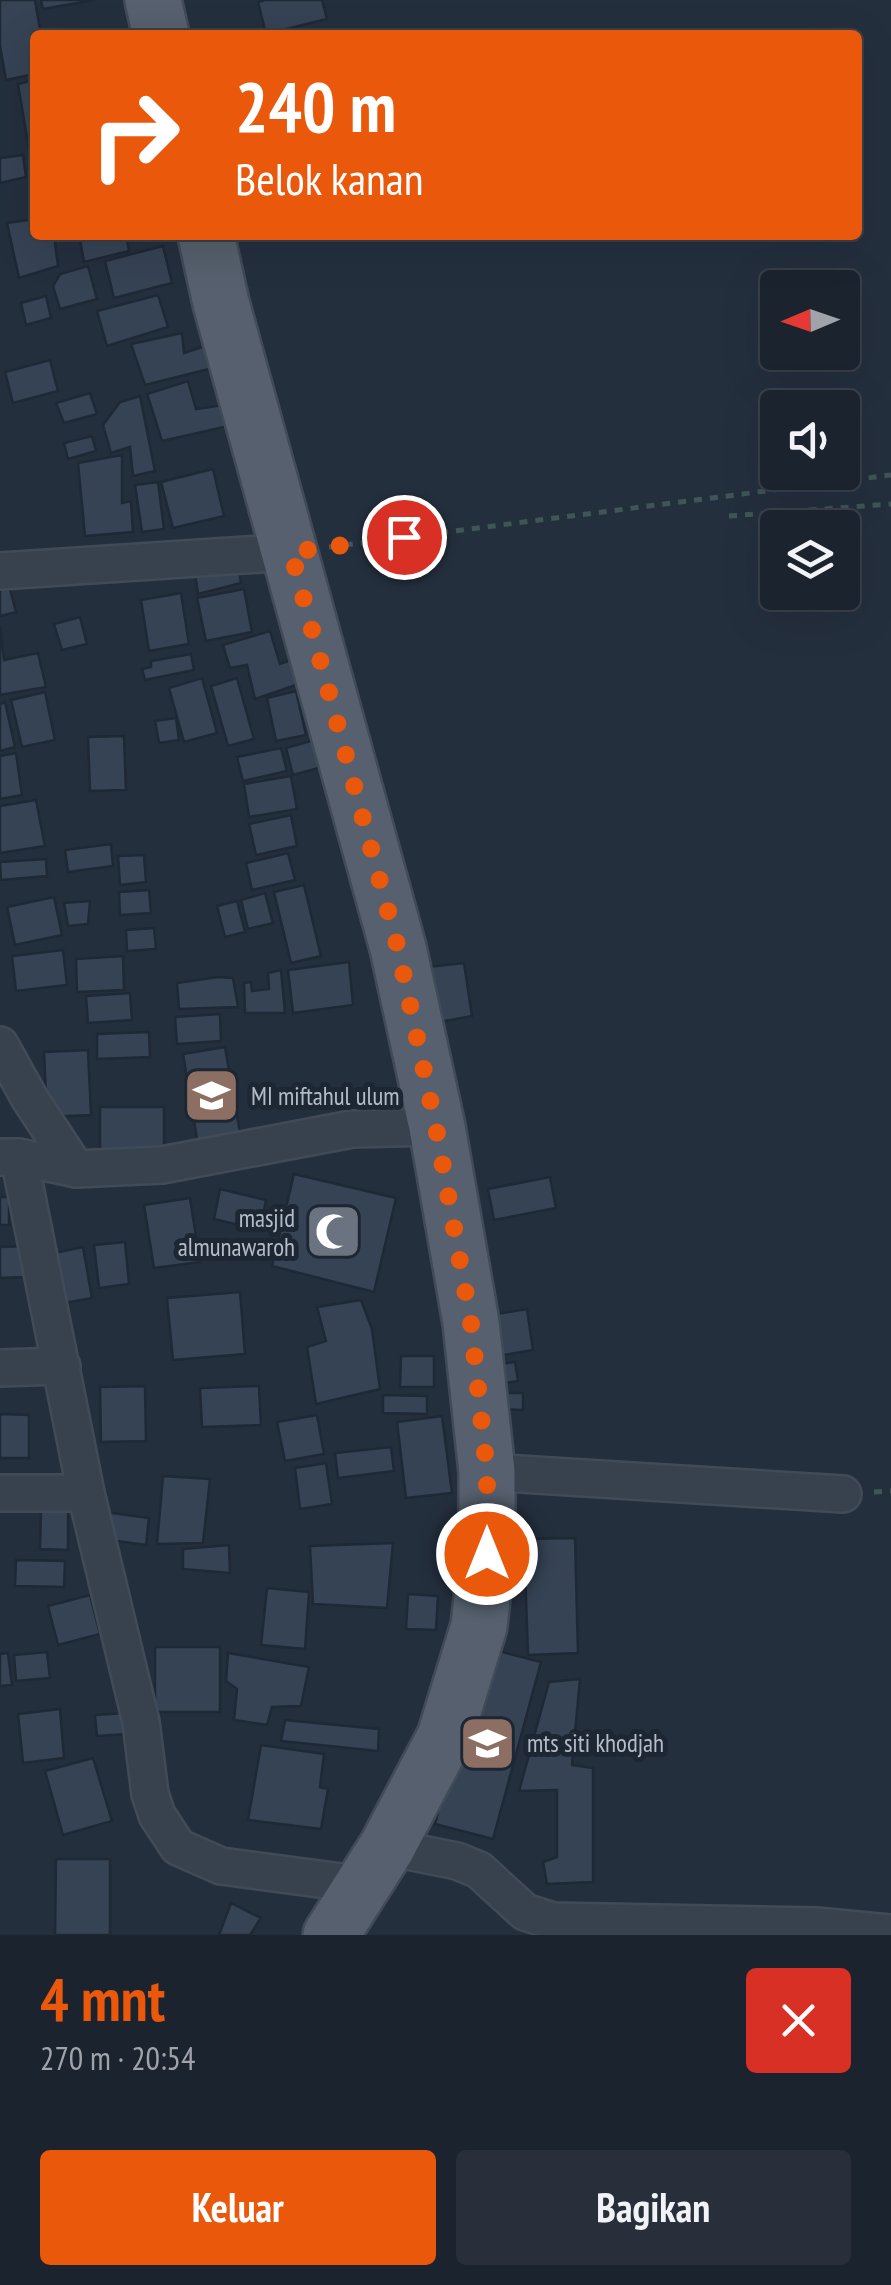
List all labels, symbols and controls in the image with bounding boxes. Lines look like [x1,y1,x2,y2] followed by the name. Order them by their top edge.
[235,61,396,151] text: 240 m
[70,70,200,200] icon: right
[235,149,424,207] text: Belok kanan
[760,270,860,370] north arrow
[760,270,860,610] map controls
[760,390,860,490] button: sound
[362,495,447,580] pin
[377,510,432,565] icon: arrive
[760,510,860,610] button: layers
[182,1066,242,1126] school or university icon: MI miftahul ulum
[251,1080,400,1112] place label: MI miftahul ulum
[178,1202,295,1263] place label: masjid almunawaroh
[304,1202,364,1262] mosque icon: masjid almunawaroh
[435,1502,539,1606] position arrow
[458,1713,518,1773] school or university icon: mts siti khodjah
[527,1727,664,1759] place label: mts siti khodjah
[40,1960,165,2038] text: 4 mnt
[746,1968,851,2073] button: close
[40,2037,195,2079] text: 270 m · 20:54
[40,2150,436,2265] button: Keluar
[456,2150,851,2265] button: Bagikan

